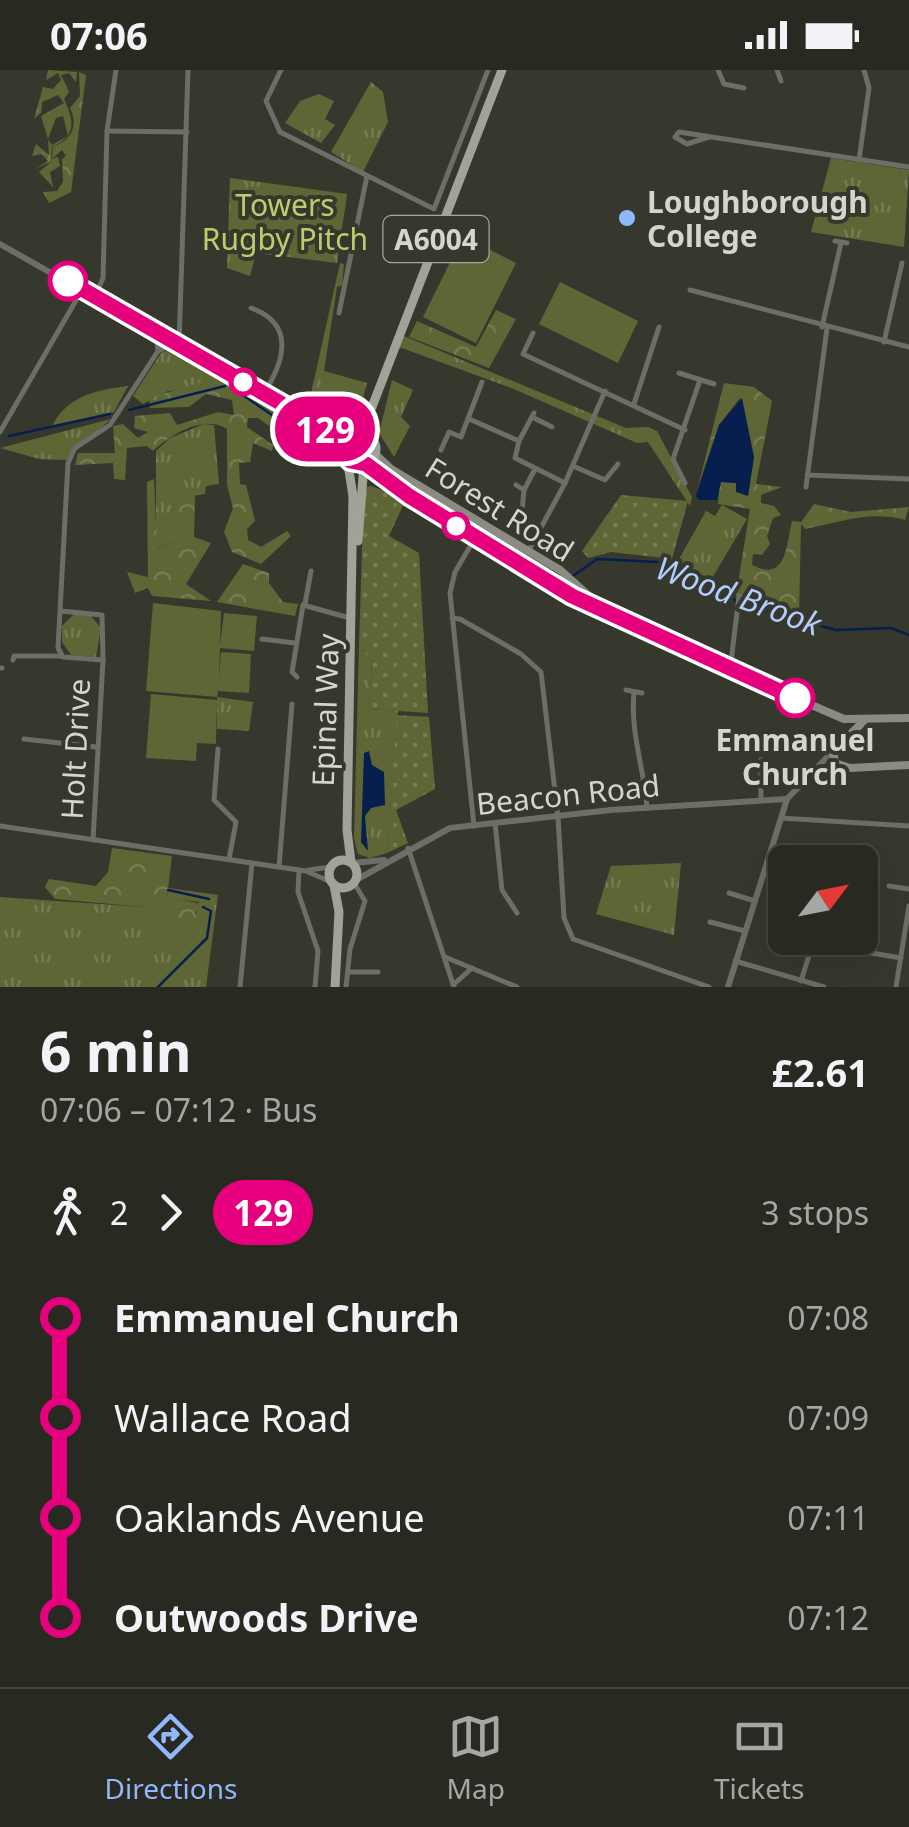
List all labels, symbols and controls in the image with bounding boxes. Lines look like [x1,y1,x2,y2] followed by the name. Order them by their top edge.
[50,9,148,61] text: 07:06
[647,181,868,256] place label: Loughborough College
[202,184,368,259] park label: Towers Rugby Pitch
[616,207,638,229] marker: Loughborough College
[384,216,488,262] road number: A6004
[49,262,87,300] unlabelled marker
[230,369,256,395] unlabelled marker
[268,396,382,462] line badge: 129
[295,406,355,453] text: 129
[418,447,582,571] street label: Forest Road
[443,513,469,539] unlabelled marker
[650,545,829,645] water label: Wood Brook
[302,632,348,787] street label: Epinal Way
[51,678,99,820] street label: Holt Drive
[776,679,814,717] marker: Emmanuel Church
[715,719,875,794] place label: Emmanuel Church
[474,764,662,824] street label: Beacon Road
[768,845,878,955] north arrow
[768,845,878,955] map controls
[40,1013,192,1088] text: 6 min
[771,1046,869,1098] text: £2.61
[40,1088,317,1131] text: 07:06 – 07:12 · Bus
[40,1185,95,1240] icon: walk
[143,1185,198,1240] icon: forward
[233,1189,293,1236] text: 129
[110,1191,128,1234] text: 2
[761,1191,869,1234] text: 3 stops
[114,1291,460,1343] text: Emmanuel Church
[787,1296,869,1339] text: 07:08
[114,1391,352,1443] text: Wallace Road
[787,1396,869,1439] text: 07:09
[114,1491,425,1543] text: Oaklands Avenue
[787,1496,869,1539] text: 07:11
[114,1591,419,1643] text: Outwoods Drive
[787,1596,869,1639] text: 07:12
[105,1709,237,1807] tab: Directions
[447,1709,505,1807] tab: Map
[714,1709,804,1807] tab: Tickets

